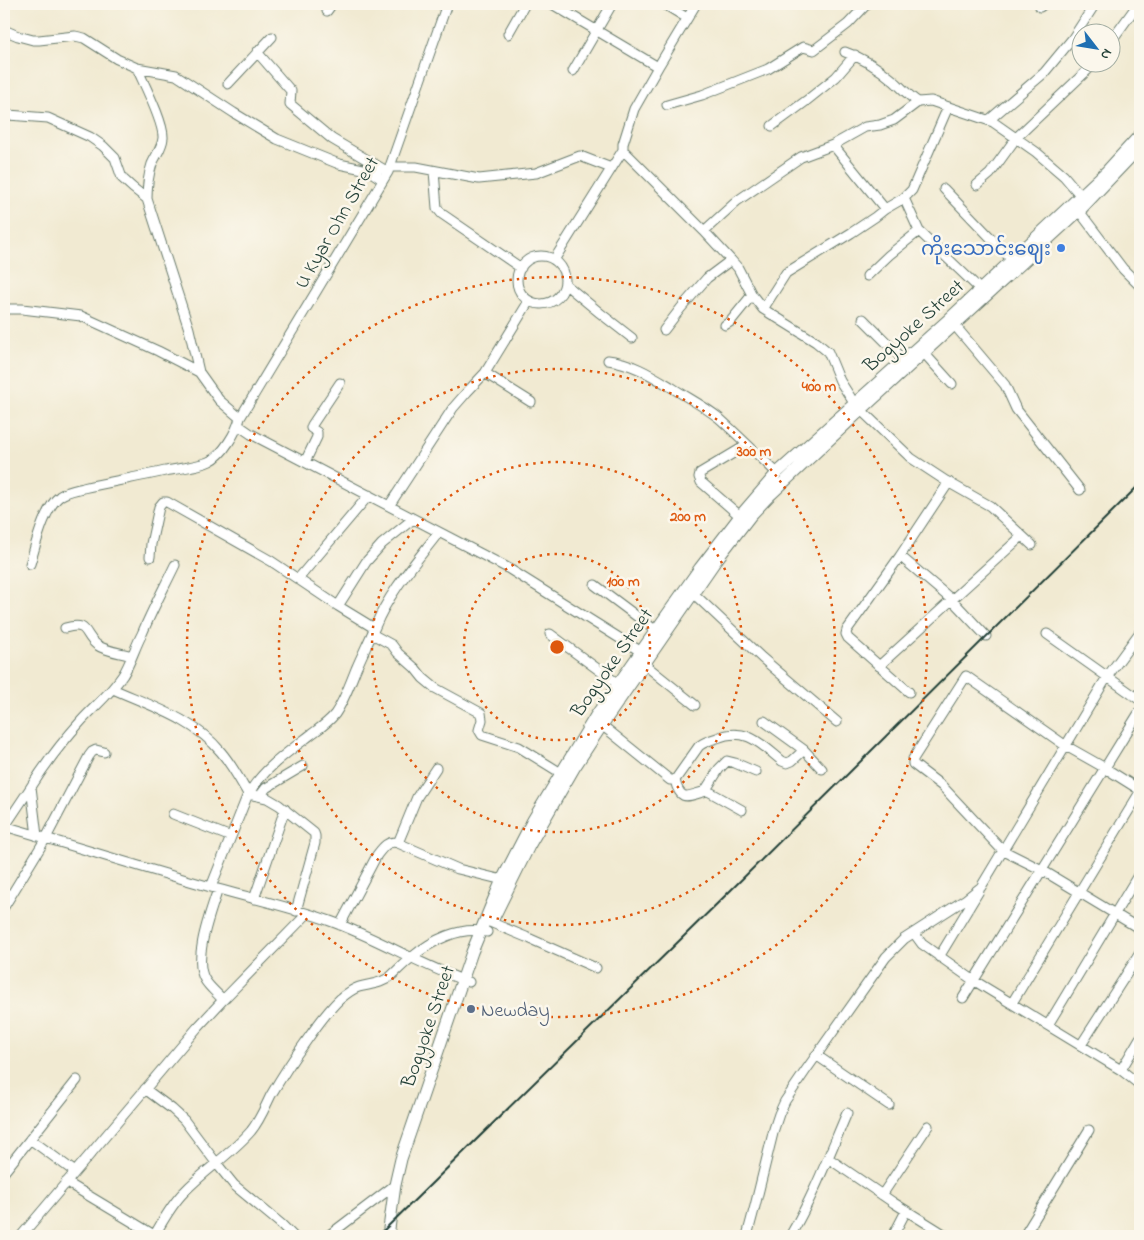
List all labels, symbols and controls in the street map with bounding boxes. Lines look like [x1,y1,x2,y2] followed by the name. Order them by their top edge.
[1072,22,1122,72] north arrow
[1094,44,1117,63] text: N
[289,152,388,295] street label: U Kyar Ohn Street
[921,234,1051,265] place label: ကိုးသောင်းဈေး
[1055,242,1067,254] marker: ကိုးသောင်းဈေး
[857,273,973,382] street label: Bogyoke Street
[801,376,837,398] text: 400 m
[736,441,772,463] text: 300 m
[669,506,706,528] text: 200 m
[606,571,640,593] text: 100 m
[564,603,662,725] street label: Bogyoke Street
[548,638,566,656] centre of rings
[395,962,465,1093] street label: Bogyoke Street
[481,997,550,1026] place label: Newday
[465,1003,477,1015] marker: Newday

